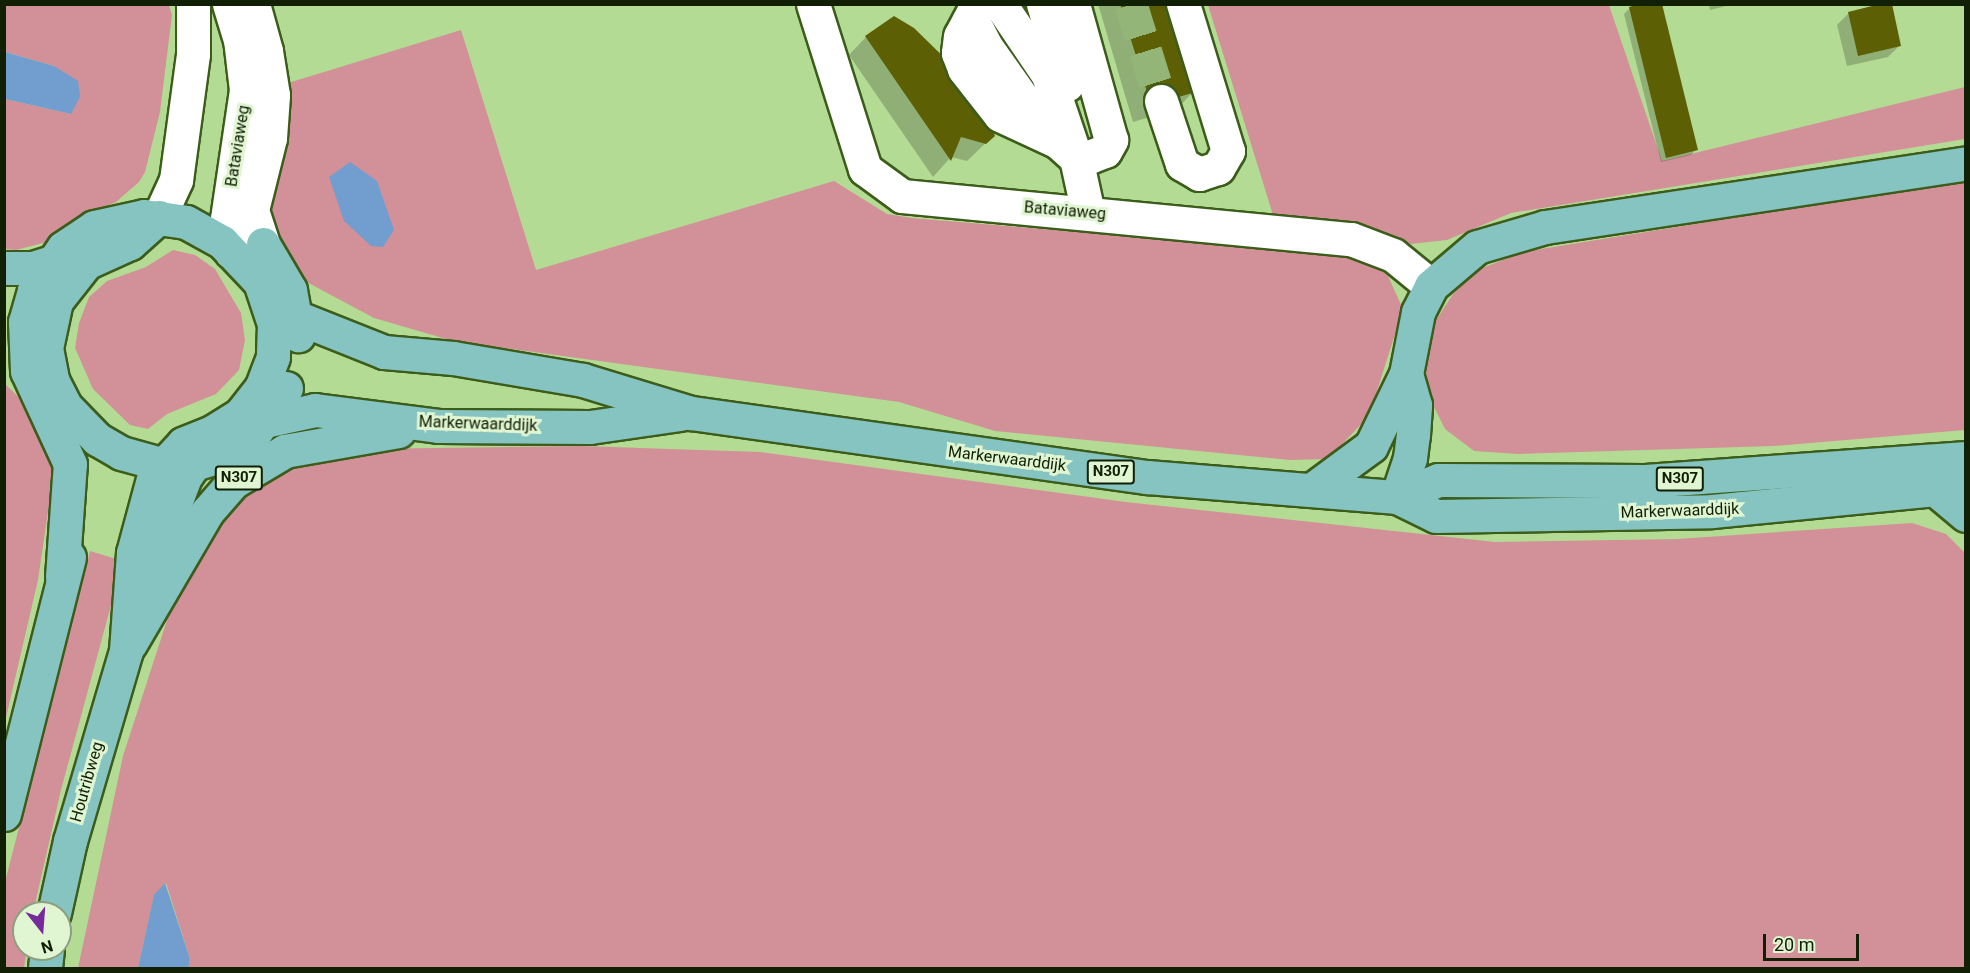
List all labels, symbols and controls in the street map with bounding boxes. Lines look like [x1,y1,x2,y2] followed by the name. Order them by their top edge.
[222,104,254,188] street label: Bataviaweg
[1023,198,1107,224] street label: Bataviaweg
[418,412,538,436] street label: Markerwaarddijk
[947,442,1067,476] street label: Markerwaarddijk
[1086,460,1136,484] road number: N307
[214,466,264,490] road number: N307
[1654,467,1706,491] road number: N307
[1620,499,1740,523] street label: Markerwaarddijk
[66,740,108,824] street label: Houtribweg
[12,901,72,961] north arrow
[1766,922,1862,960] scale bar
[1774,934,1814,955] text: 20 m
[39,936,55,958] text: N

